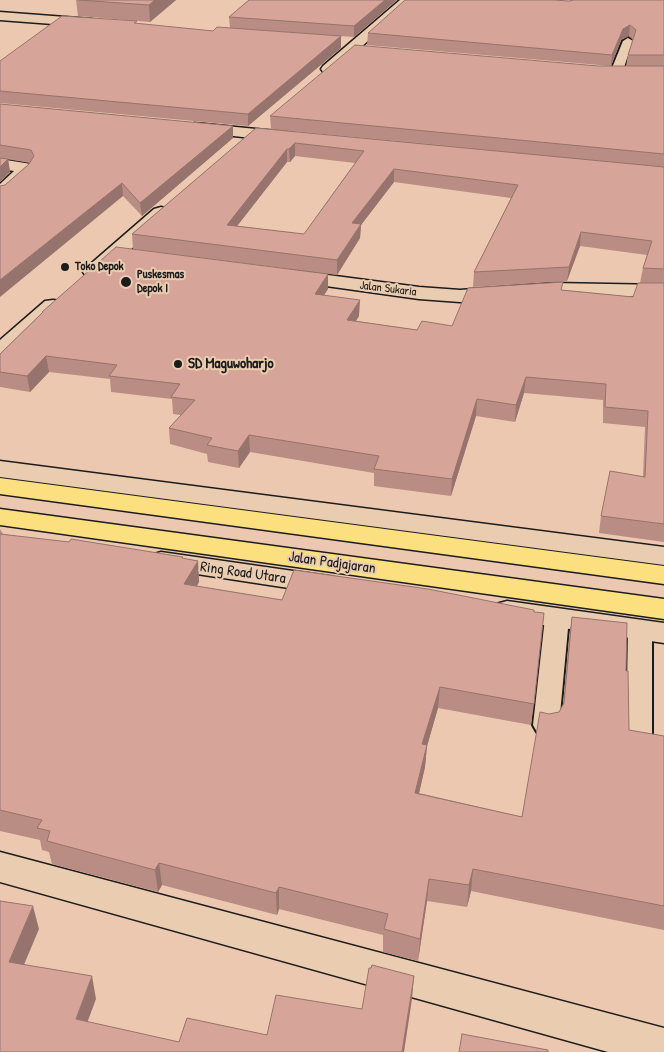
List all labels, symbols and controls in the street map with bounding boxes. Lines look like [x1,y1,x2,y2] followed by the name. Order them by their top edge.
[75,260,123,274] place label: Toko Depok
[59,261,71,273] marker: Toko Depok
[137,268,184,296] place label: Puskesmas Depok I
[119,275,133,289] marker: Puskesmas Depok I
[359,278,417,300] street label: Jalan Sukaria
[188,355,273,373] place label: SD Maguwoharjo
[172,358,184,370] marker: SD Maguwoharjo
[287,548,377,578] street label: Jalan Padjajaran
[199,558,287,588] street label: Ring Road Utara

